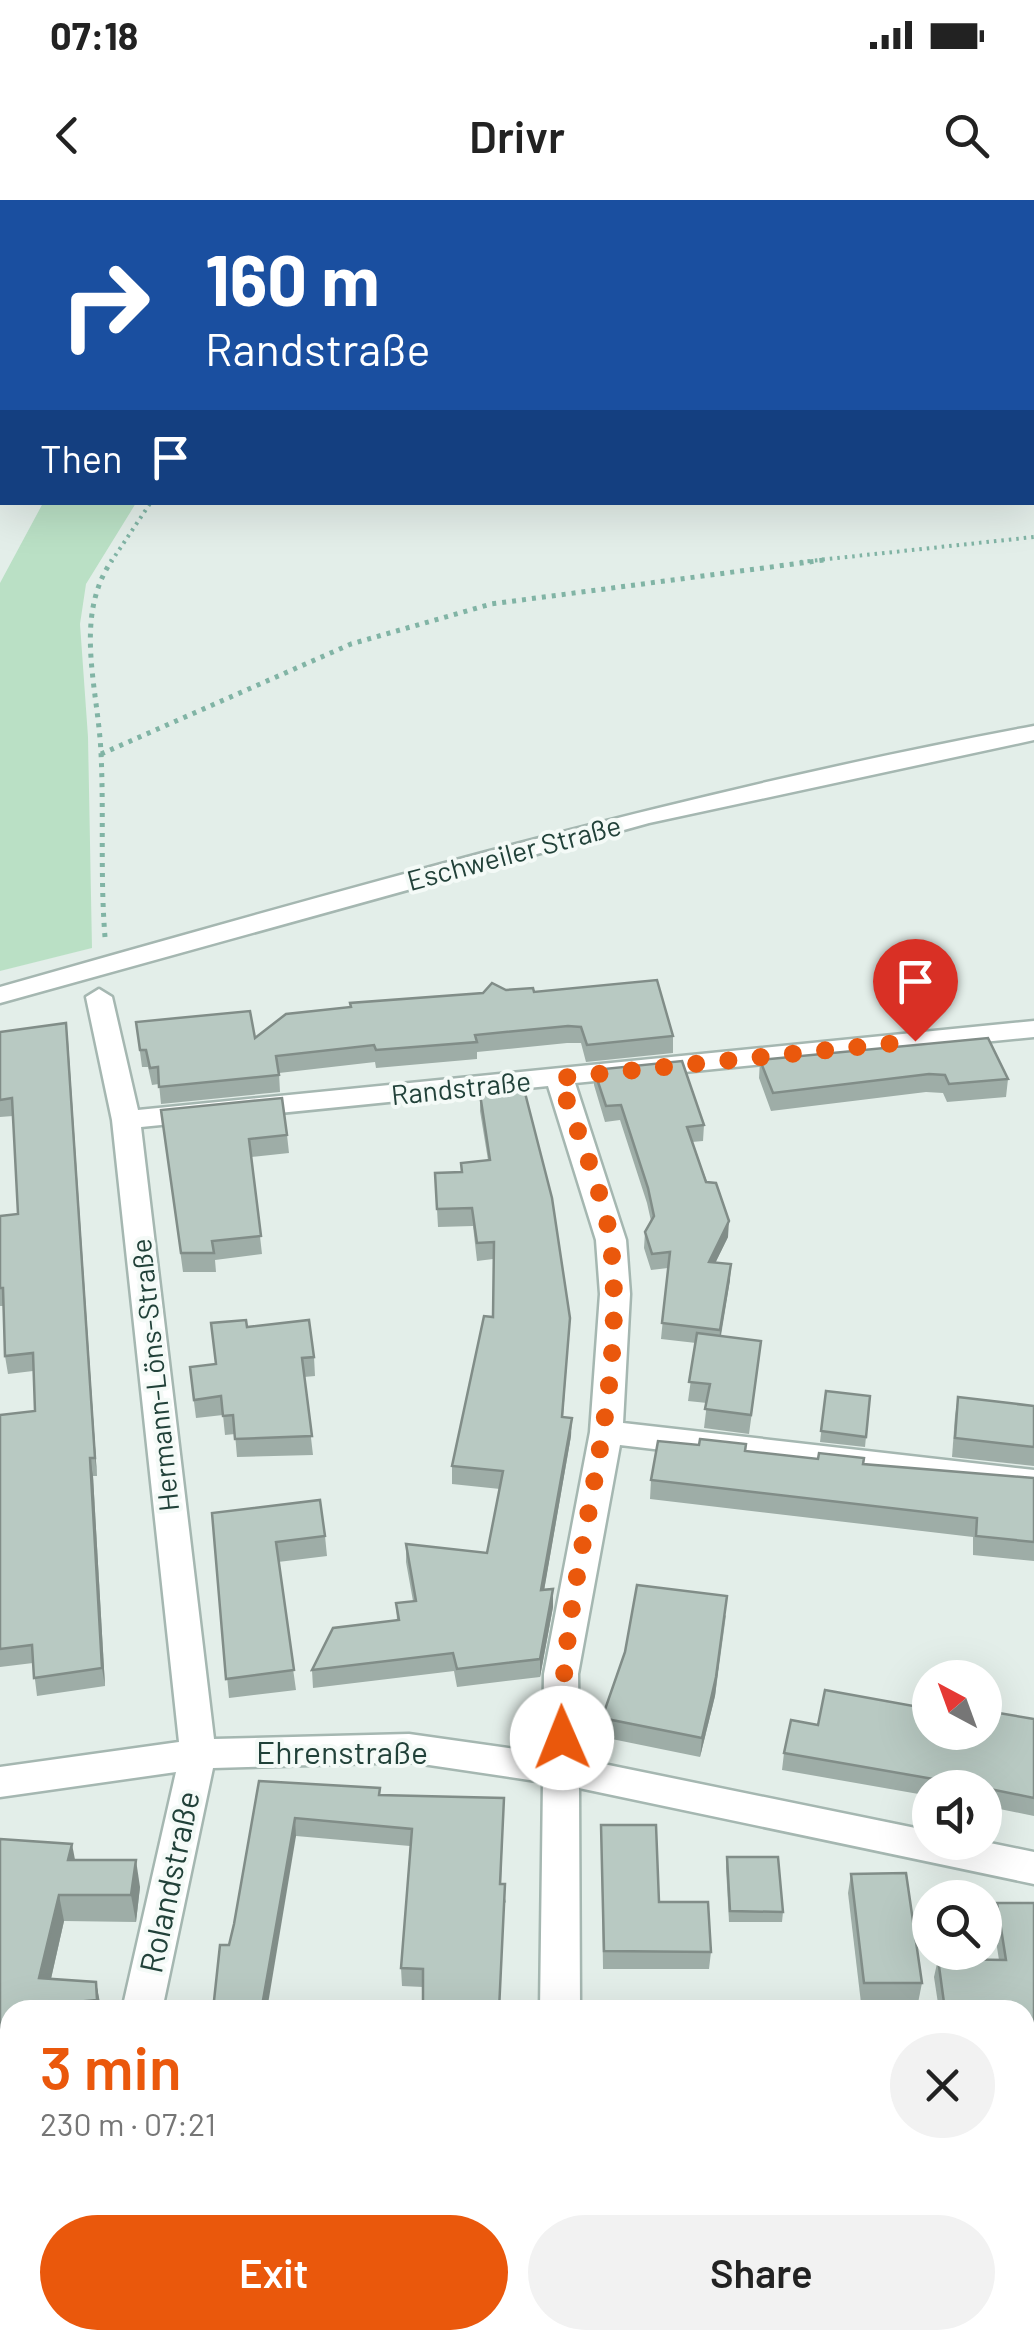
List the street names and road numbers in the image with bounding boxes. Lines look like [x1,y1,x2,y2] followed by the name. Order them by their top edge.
[403,807,625,897] street label: Eschweiler Straße
[389,1063,532,1111] street label: Randstraße
[123,1237,185,1513] street label: Hermann-Löns-Straße
[256,1732,428,1770] street label: Ehrenstraße
[130,1787,206,1976] street label: Rolandstraße

